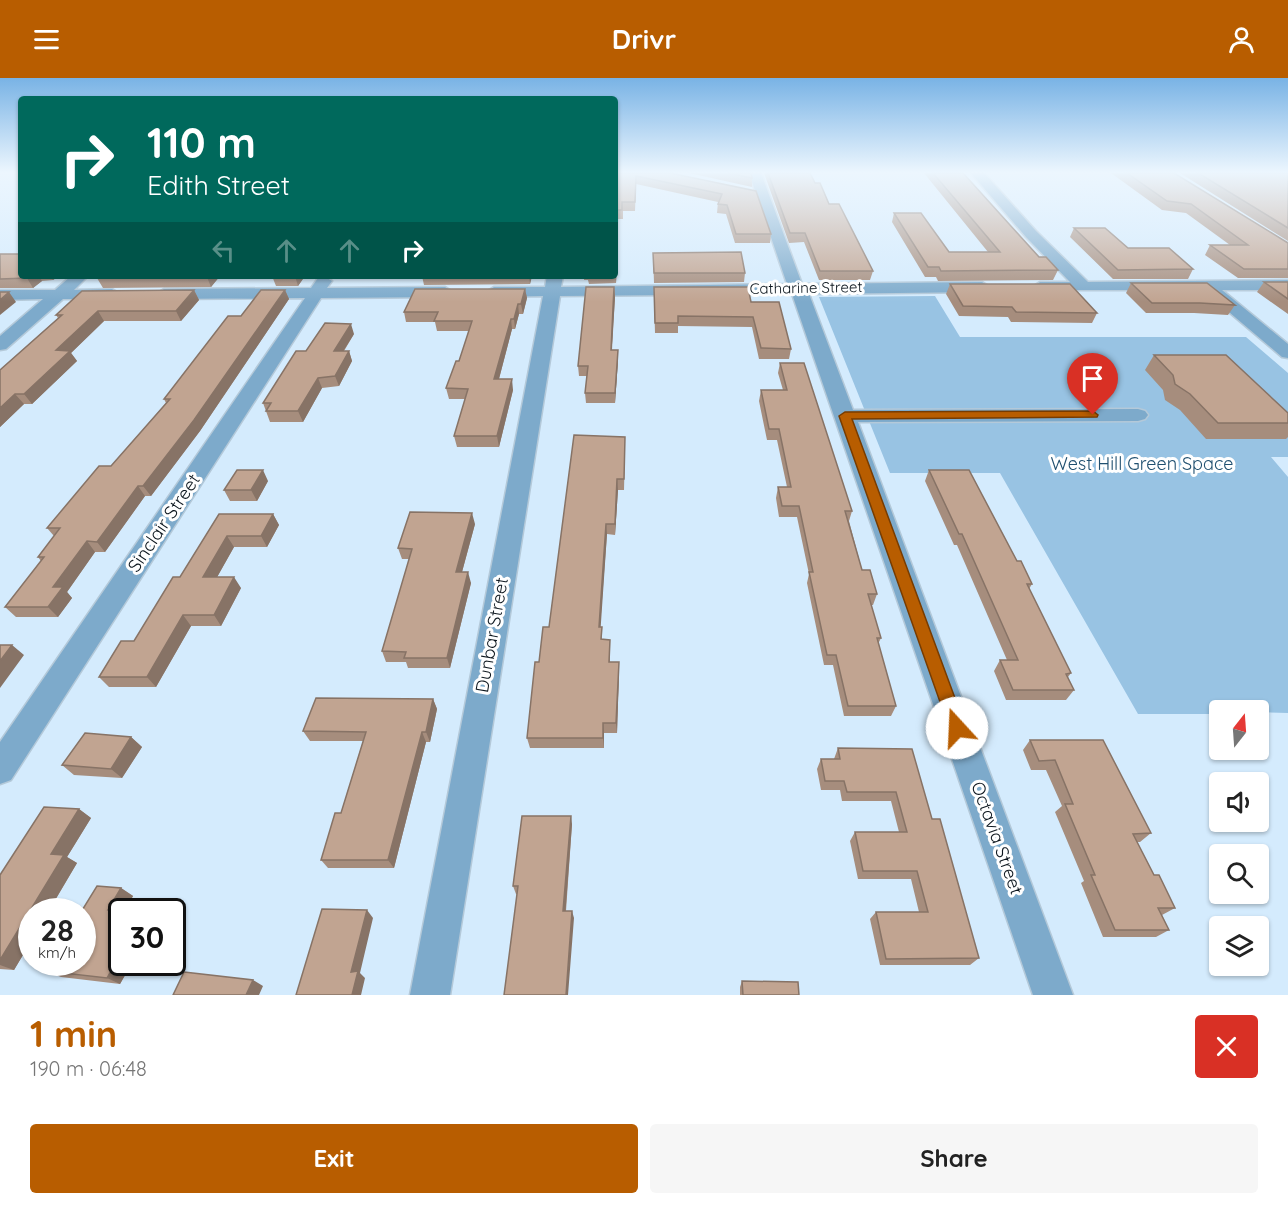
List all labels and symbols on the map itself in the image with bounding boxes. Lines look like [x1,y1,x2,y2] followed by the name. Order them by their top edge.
[749,277,863,298] street label: Catharine Street
[1067,353,1118,415] pin
[1051,452,1233,475] park label: West Hill Green Space
[122,469,205,576] street label: Sinclair Street
[470,576,513,694] street label: Dunbar Street
[925,696,989,760] position arrow
[1209,700,1269,760] north arrow
[966,778,1029,897] street label: Octavia Street
[108,898,186,976] speed limit sign: 30

